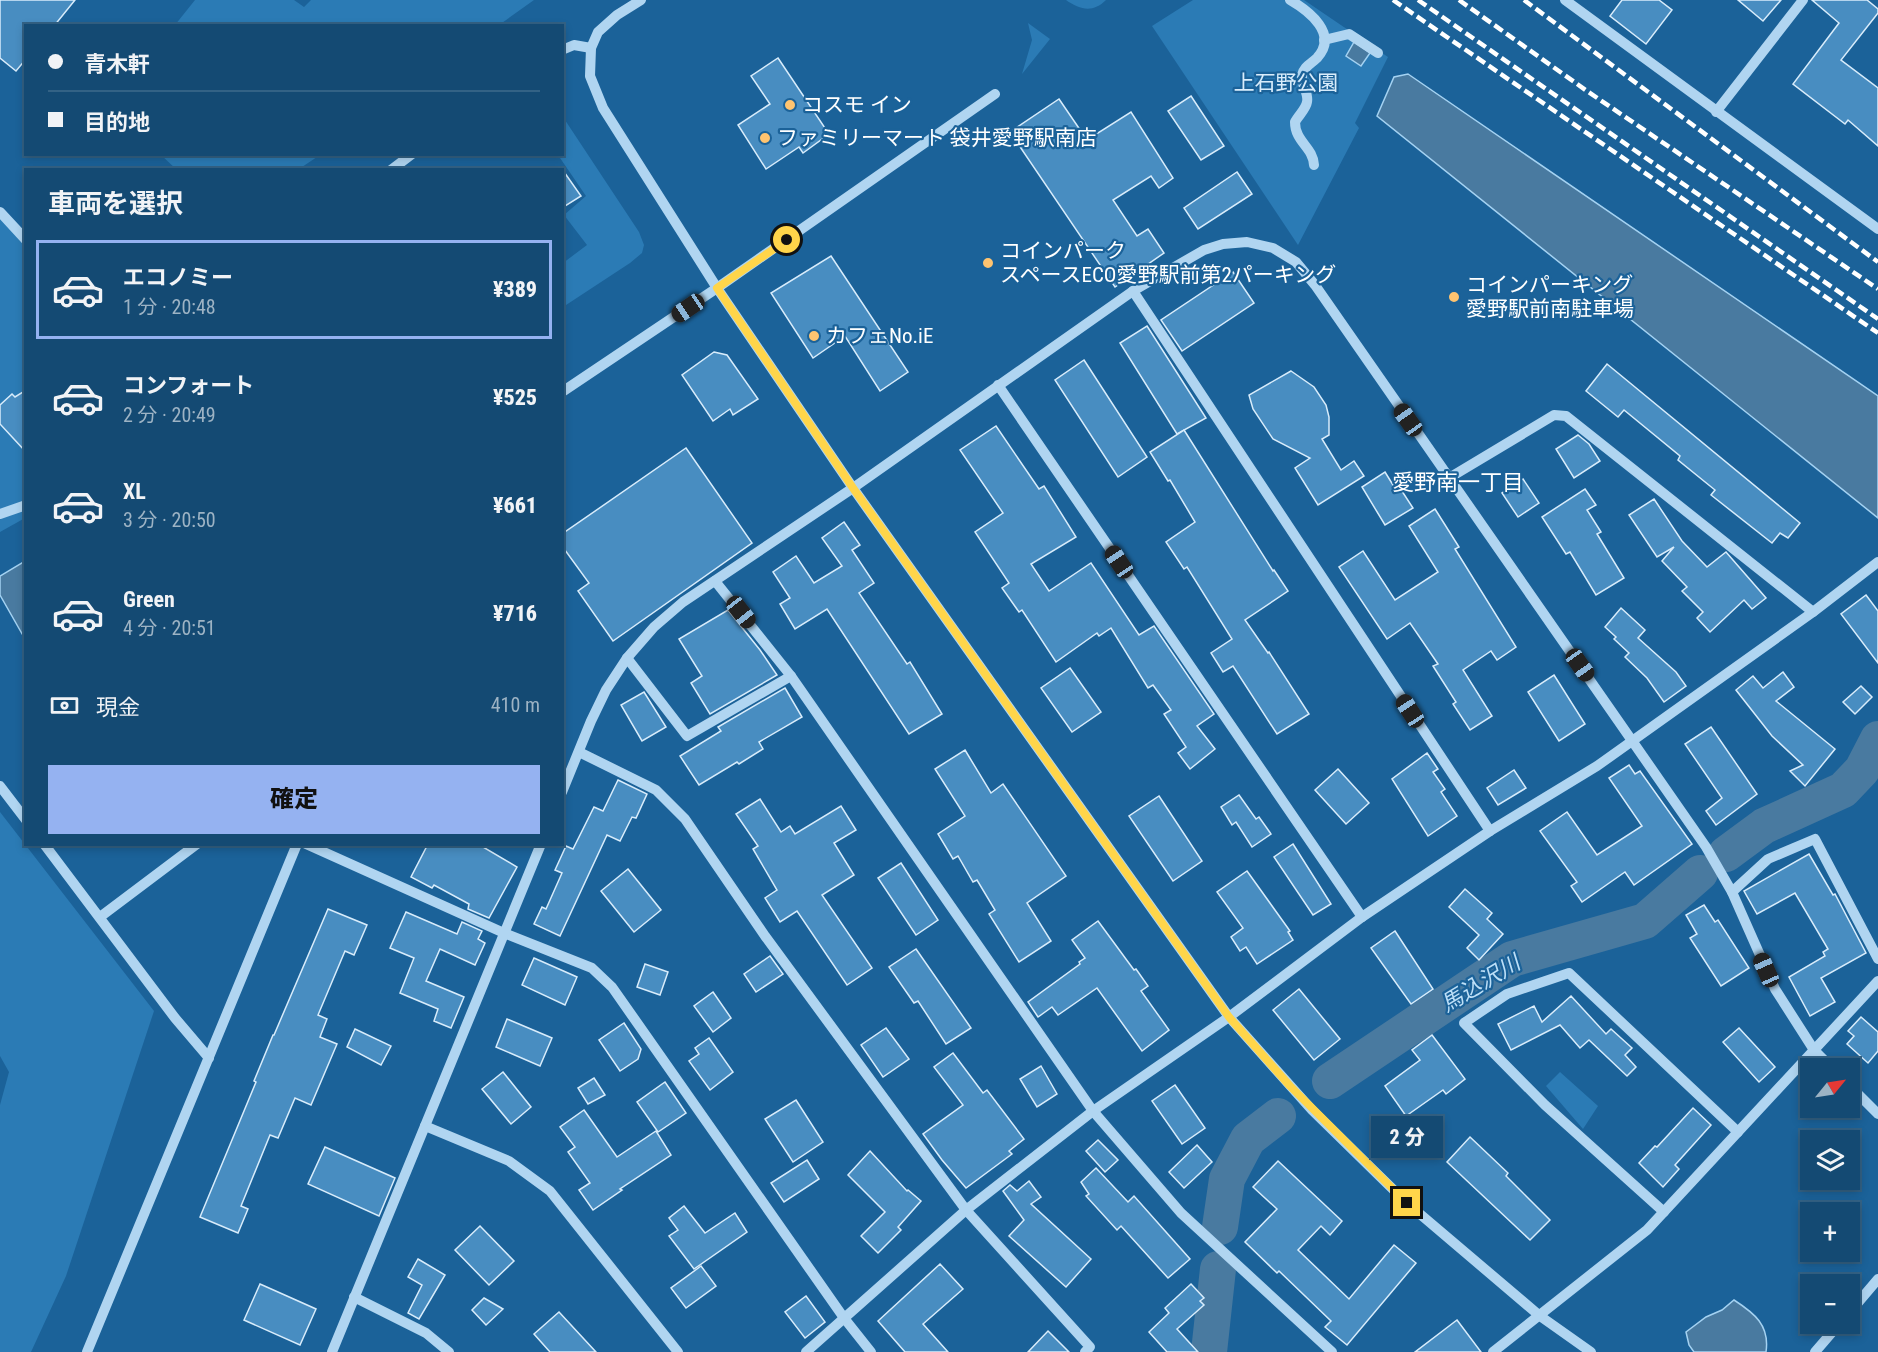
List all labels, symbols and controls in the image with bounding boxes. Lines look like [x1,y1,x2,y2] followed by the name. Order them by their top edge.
[84,52,150,77] text: 青木軒
[1234,71,1339,95] park label: 上石野公園
[802,93,912,117] place label: コスモ イン
[783,98,797,112] marker: コスモ イン
[84,110,150,135] text: 目的地
[777,126,1097,150] place label: ファミリーマート 袋井愛野駅南店
[758,131,772,145] marker: ファミリーマート 袋井愛野駅南店
[48,188,183,220] text: 車両を選択
[773,226,800,253] route start
[1000,239,1336,287] place label: コインパーク スペースECO愛野駅前第2パーキング
[981,256,995,270] marker: コインパーク スペースECO愛野駅前第2パーキング
[51,263,105,317] icon: car
[123,265,233,290] text: エコノミー
[1466,273,1634,321] place label: コインパーキング 愛野駅前南駐車場
[493,277,537,302] text: ¥389
[668,290,708,326] car
[1447,290,1461,304] marker: コインパーキング 愛野駅前南駐車場
[123,295,216,319] text: 1 分 · 20:48
[826,324,933,348] place label: カフェNo.iE
[807,329,821,343] marker: カフェNo.iE
[51,371,105,425] icon: car
[123,373,254,398] text: コンフォート
[493,385,537,410] text: ¥525
[1390,400,1426,440] car
[123,403,216,427] text: 2 分 · 20:49
[1392,470,1524,495] district label: 愛野南一丁目
[51,479,105,533] icon: car
[123,479,146,504] text: XL
[493,493,537,518] text: ¥661
[123,508,216,532] text: 3 分 · 20:50
[1101,542,1137,582] car
[51,587,105,641] icon: car
[123,587,175,612] text: Green
[723,592,759,632] car
[493,601,537,626] text: ¥716
[123,616,216,640] text: 4 分 · 20:51
[1562,645,1598,685] car
[48,689,81,722] icon: cash
[1393,691,1427,731] car
[491,693,540,717] text: 410 m
[96,695,140,720] text: 現金
[48,765,540,834] button: 確定
[1436,949,1526,1017] water label: 馬込沢川
[1750,950,1782,990] car
[1800,1058,1860,1118] north arrow
[1800,1058,1860,1334] map controls
[1371,1116,1443,1158] callout: 2 分
[1390,1125,1424,1149] text: 2 分
[1800,1130,1860,1190] button: layers
[1393,1189,1420,1216] route end
[1800,1202,1860,1262] button: +
[1800,1274,1860,1334] button: −

